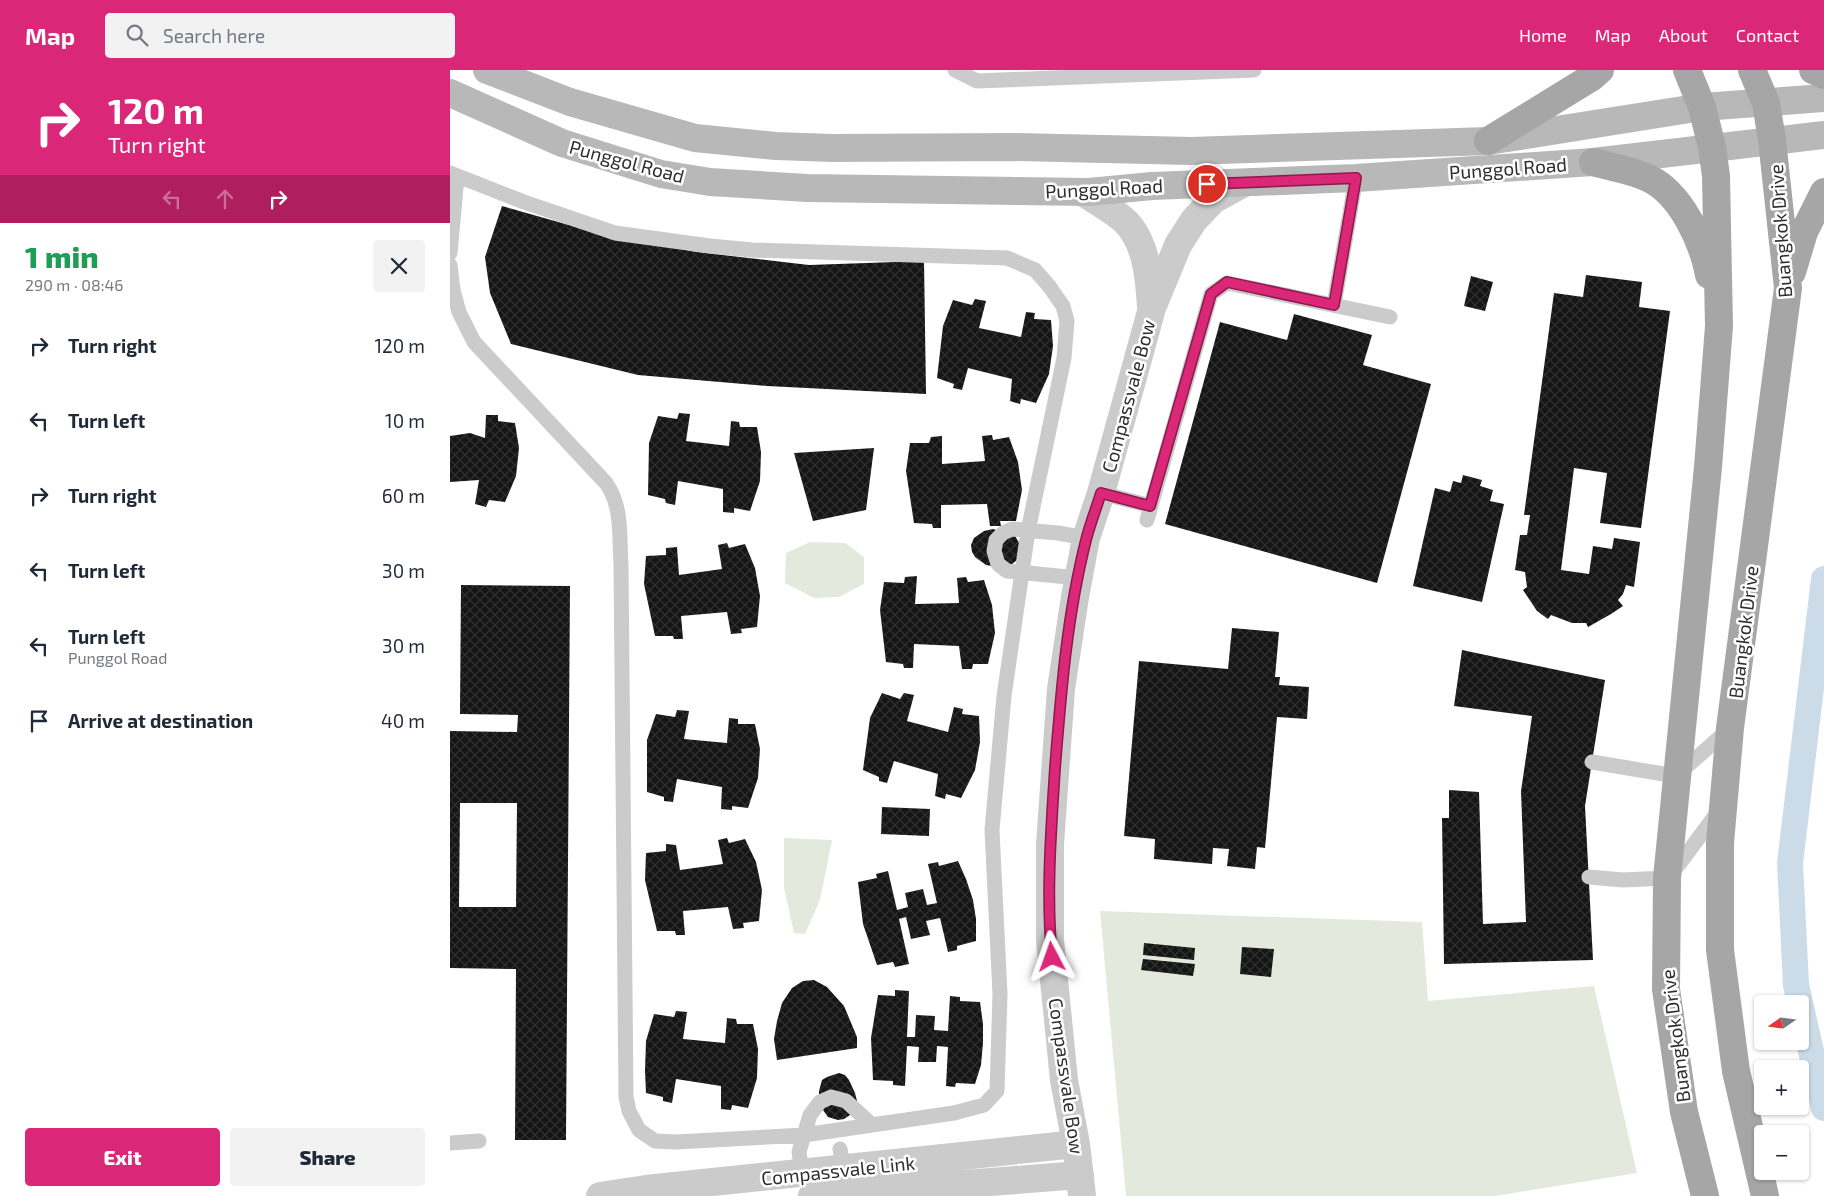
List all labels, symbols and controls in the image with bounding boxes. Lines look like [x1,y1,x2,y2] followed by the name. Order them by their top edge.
[105,13,455,58] search box
[25,21,75,50] text: Map
[123,21,151,49] icon: search
[163,24,265,47] text: Search here
[1519,24,1567,46] text: Home
[1595,24,1631,46] text: Map
[1659,24,1708,46] text: About
[1736,24,1799,46] text: Contact
[108,89,204,131] text: 120 m
[25,90,90,155] icon: right
[108,131,206,157] text: Turn right
[567,135,687,187] street label: Punggol Road
[1448,152,1568,184] street label: Punggol Road
[1186,163,1228,205] pin
[1764,164,1796,298] street label: Buangkok Drive
[1193,170,1221,198] icon: arrive
[1044,173,1164,203] street label: Punggol Road
[158,185,186,213] icon: left
[211,185,239,213] icon: ahead
[264,185,292,213] icon: right
[25,238,99,274] text: 1 min
[373,240,425,292] button: close
[25,275,123,294] text: 290 m · 08:46
[1096,317,1160,475] street label: Compassvale Bow
[25,332,53,360] icon: right
[68,334,156,357] text: Turn right
[374,334,425,357] text: 120 m
[25,407,53,435] icon: left
[68,409,145,432] text: Turn left
[385,409,425,432] text: 10 m
[25,482,53,510] icon: right
[68,484,156,507] text: Turn right
[382,484,425,507] text: 60 m
[25,557,53,585] icon: left
[68,559,145,582] text: Turn left
[382,559,425,582] text: 30 m
[1723,564,1763,700] street label: Buangkok Drive
[68,625,145,648] text: Turn left
[25,632,53,660] icon: left
[382,634,425,657] text: 30 m
[68,648,168,667] text: Punggol Road
[25,707,53,735] icon: arrive
[68,709,253,732] text: Arrive at destination
[381,709,425,732] text: 40 m
[1025,930,1077,982] position arrow
[1655,968,1695,1104] street label: Buangkok Drive
[1754,995,1809,1050] north arrow
[1754,995,1809,1180] map controls
[1045,996,1089,1156] street label: Compassvale Bow
[1754,1060,1809,1115] button: +
[1754,1125,1809,1180] button: −
[25,1128,220,1186] button: Exit
[230,1128,425,1186] button: Share
[760,1150,916,1190] street label: Compassvale Link

